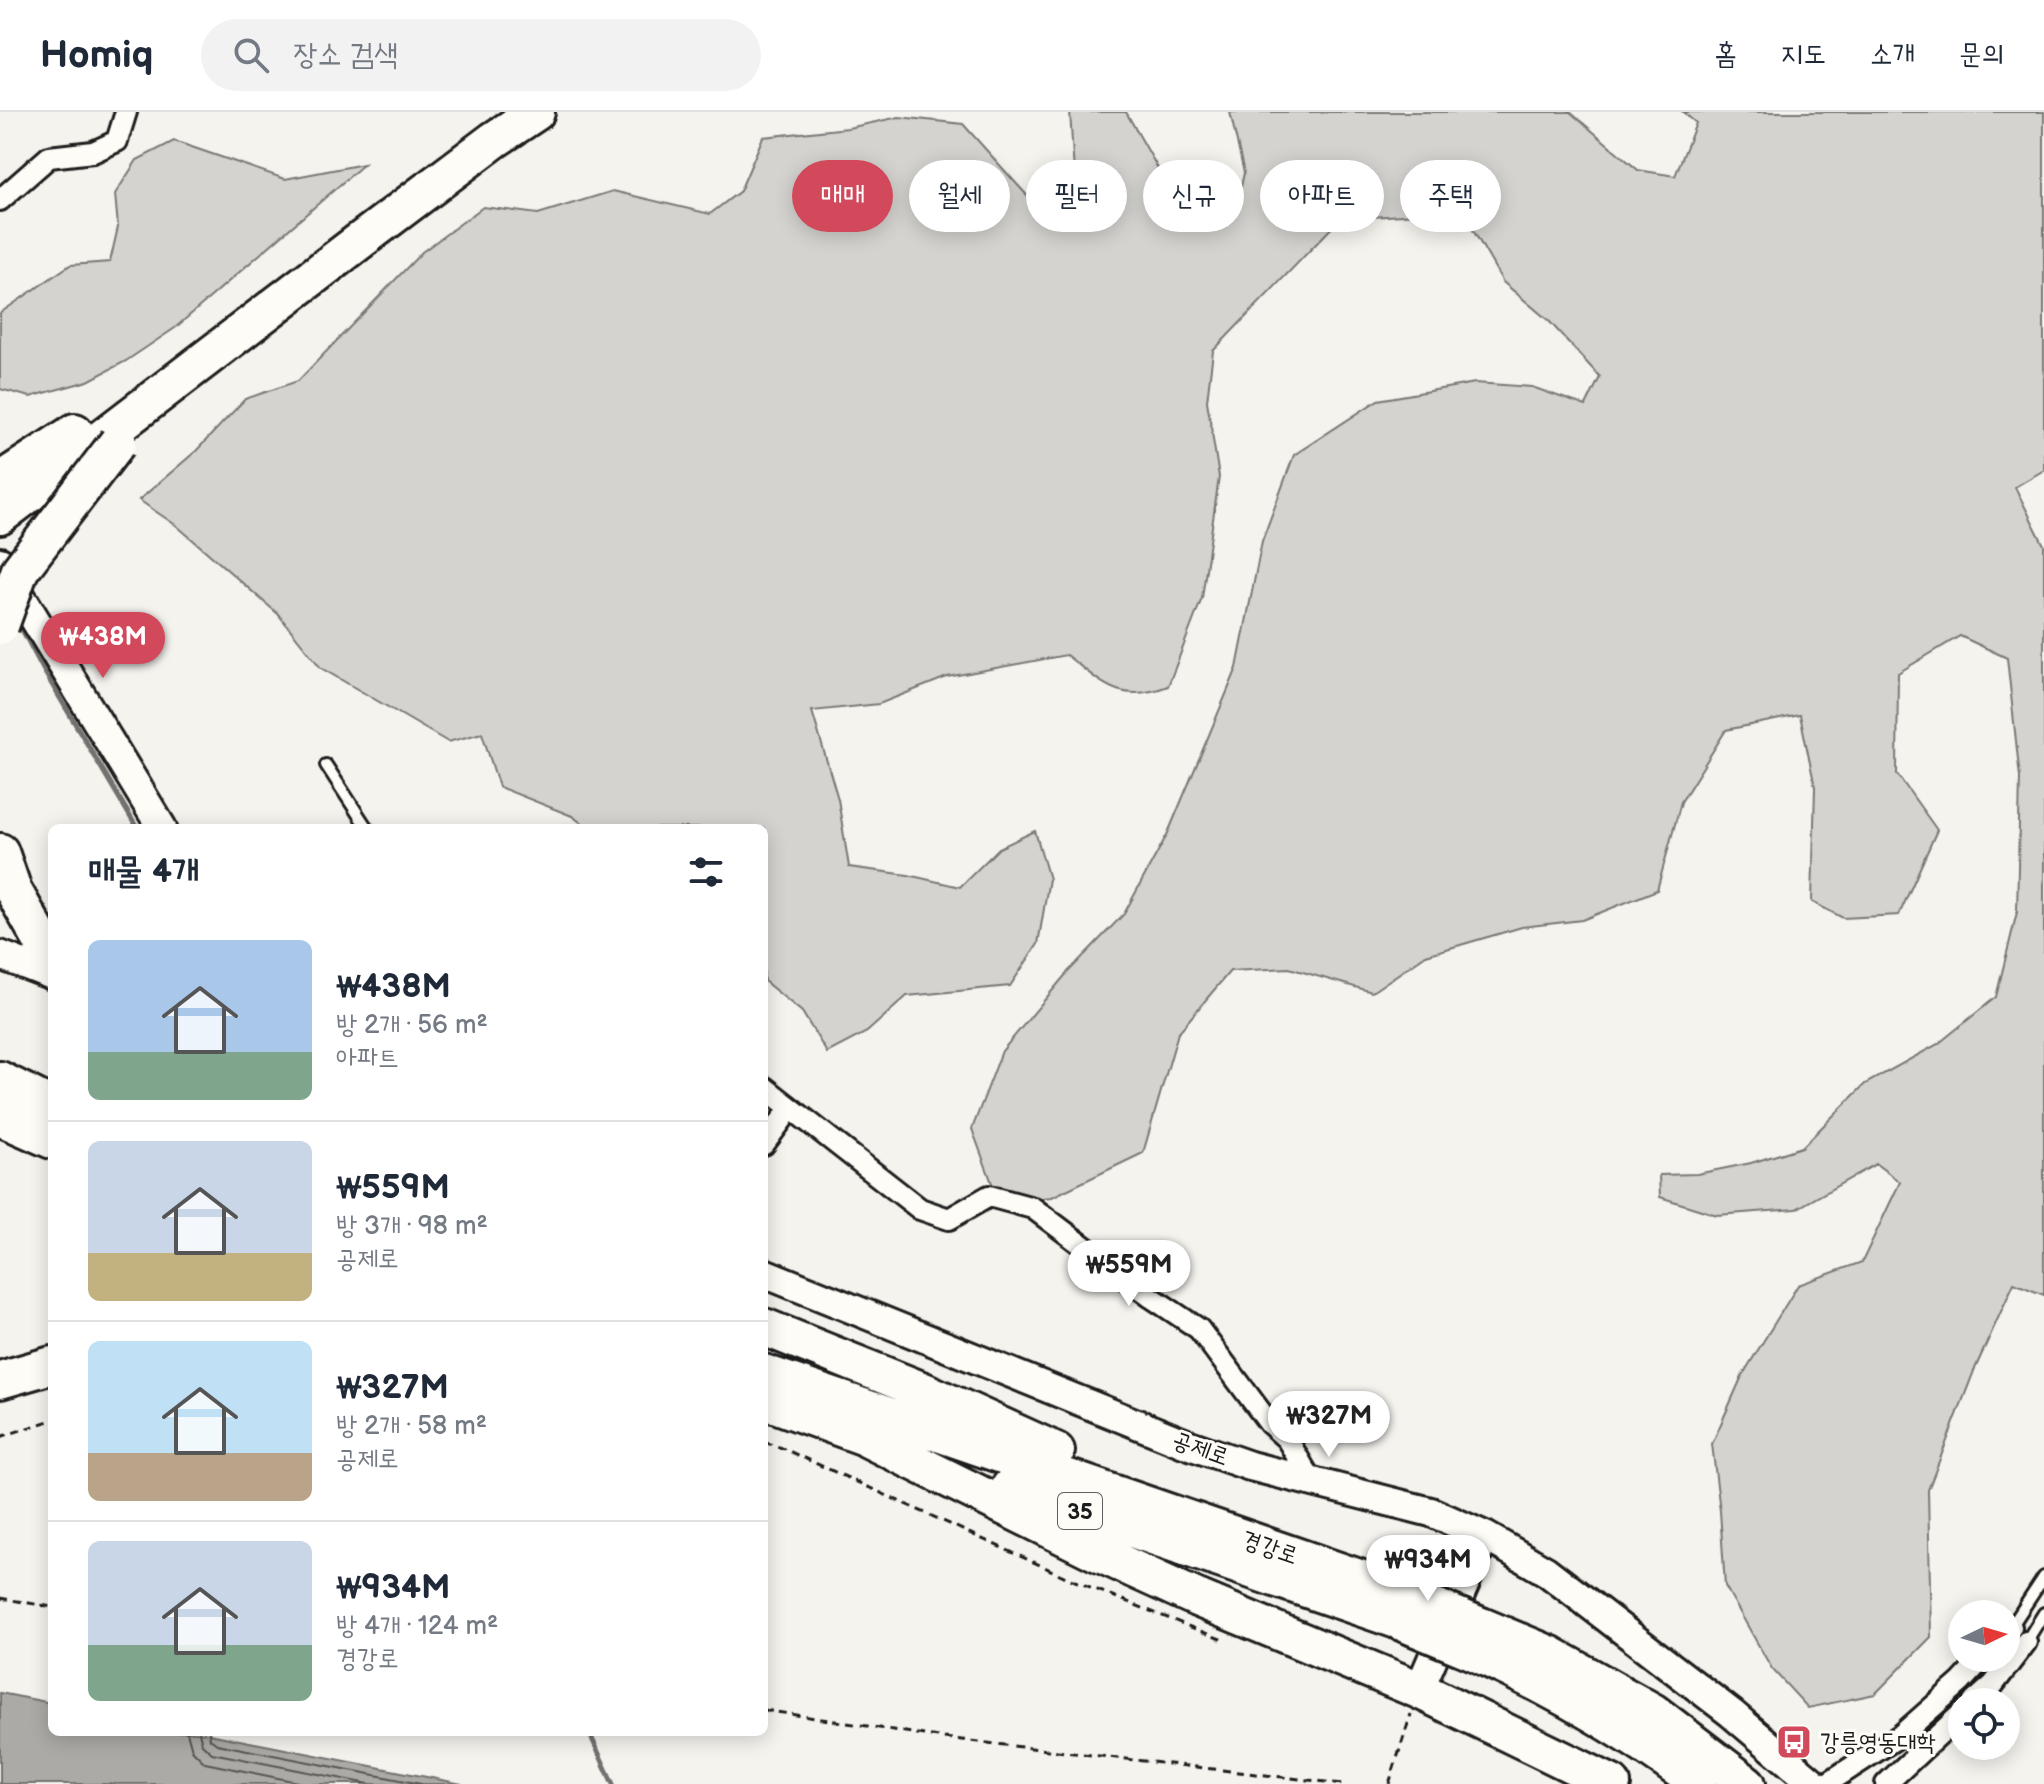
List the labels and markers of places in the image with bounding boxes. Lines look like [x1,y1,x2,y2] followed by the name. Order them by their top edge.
[47,612,159,680] pin: ₩438M
[1073,1240,1185,1308] pin: ₩559M
[1273,1391,1385,1459] pin: ₩327M
[1372,1535,1484,1603] pin: ₩934M
[1775,1723,1813,1761] bus stop icon: 강릉영동대학
[1820,1728,1936,1757] place label: 강릉영동대학

